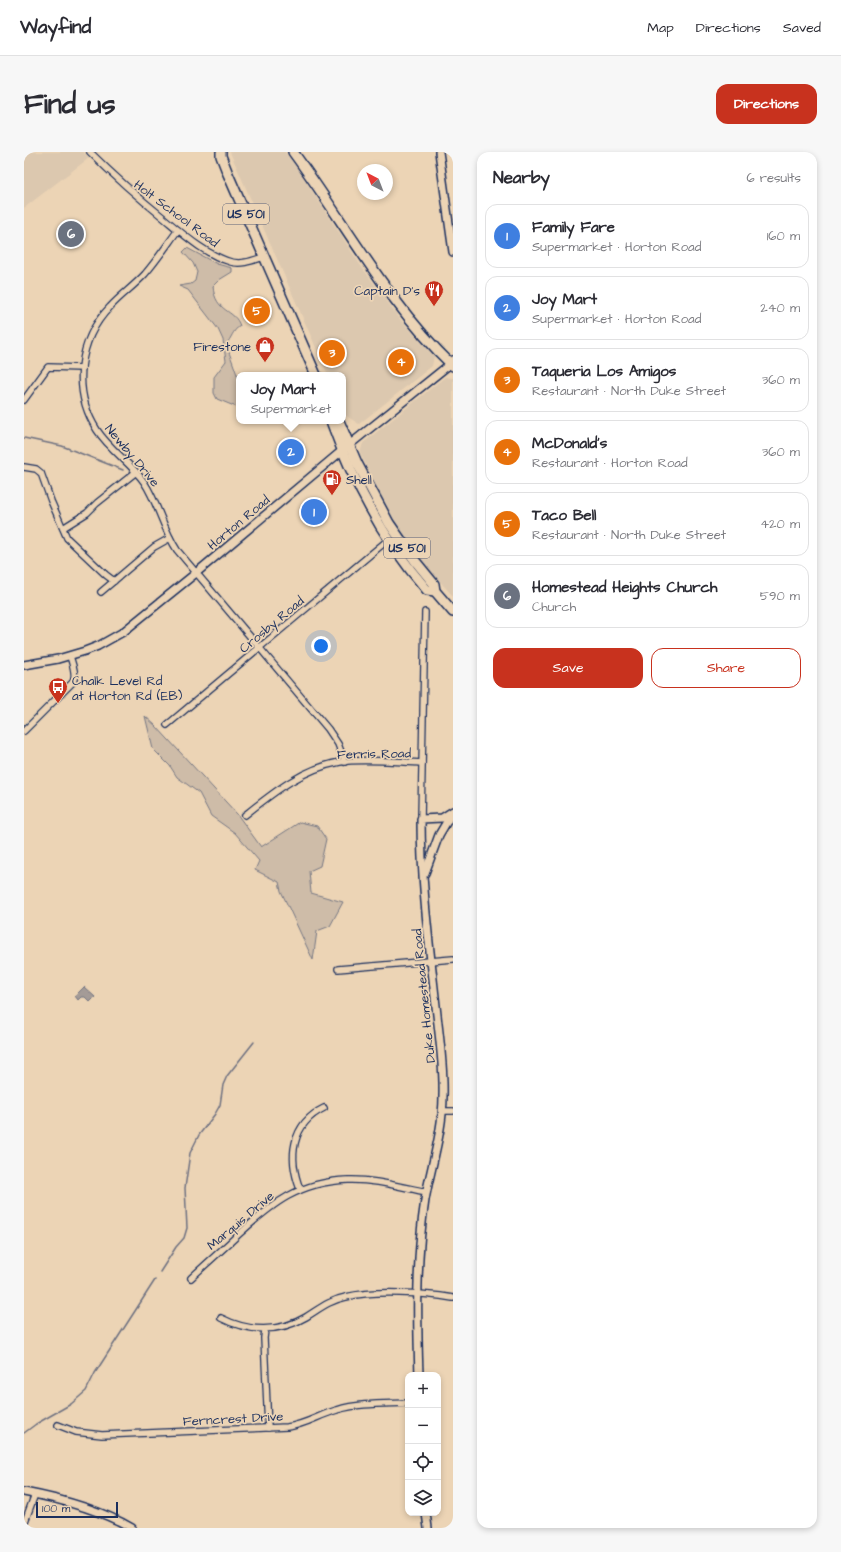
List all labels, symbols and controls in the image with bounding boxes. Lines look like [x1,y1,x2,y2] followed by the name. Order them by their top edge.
[20,14,91,41] text: Wayfind
[647,18,674,38] text: Map
[696,18,761,38] text: Directions
[783,18,821,38] text: Saved
[716,84,817,124] button: Directions
[24,85,115,124] text: Find us
[357,164,393,200] north arrow
[493,166,550,190] text: Nearby
[746,169,801,187] text: 6 results
[130,176,223,252] street label: Holt School Road
[223,204,269,224] road number: US 501
[532,217,615,238] text: Family Fare
[58,219,84,249] pin: 6
[506,227,508,245] text: 1
[767,227,800,245] text: 160 m
[532,238,701,256] text: Supermarket · Horton Road
[423,279,445,307] restaurant icon: Captain D's
[354,282,420,300] place label: Captain D's
[532,289,597,310] text: Joy Mart
[244,296,270,326] pin: 5
[503,299,511,317] text: 2
[760,299,800,317] text: 240 m
[532,310,701,328] text: Supermarket · Horton Road
[254,335,276,363] shop icon: Firestone
[193,338,251,356] place label: Firestone
[319,338,345,368] pin: 3
[388,347,414,377] pin: 4
[532,361,676,382] text: Taqueria Los Amigos
[504,371,510,389] text: 3
[762,371,800,389] text: 360 m
[236,372,346,424] popup
[251,379,316,400] text: Joy Mart
[532,382,726,400] text: Restaurant · North Duke Street
[251,400,331,418] text: Supermarket
[100,420,164,491] street label: Newby Drive
[532,433,607,454] text: McDonald's
[278,437,304,467] pin: 2
[503,443,511,461] text: 4
[762,443,800,461] text: 360 m
[532,454,688,472] text: Restaurant · Horton Road
[321,468,343,496] fuel station icon: Shell
[346,471,372,489] place label: Shell
[204,491,274,554] street label: Horton Road
[301,497,327,527] pin: 1
[532,505,596,526] text: Taco Bell
[502,515,512,533] text: 5
[760,515,800,533] text: 420 m
[532,526,726,544] text: Restaurant · North Duke Street
[384,538,430,558] road number: US 501
[532,577,717,598] text: Homestead Heights Church
[503,587,511,605] text: 6
[760,587,800,605] text: 590 m
[235,592,309,658] street label: Crosby Road
[532,598,576,616] text: Church
[311,636,331,656] your location
[493,648,643,688] button: Save
[651,648,801,688] button: Share
[72,672,183,705] place label: Chalk Level Rd at Horton Rd (EB)
[47,676,69,704] bus stop icon: Chalk Level Rd at Horton Rd (EB)
[337,744,411,764] street label: Ferris Road
[408,928,440,1064] street label: Duke Homestead Road
[203,1187,278,1254] street label: Marquis Drive
[405,1372,441,1516] map controls
[405,1372,441,1408] button: +
[182,1407,284,1431] street label: Ferncrest Drive
[405,1408,441,1444] button: −
[405,1444,441,1480] button: locate
[405,1480,441,1516] button: layers
[36,1500,118,1519] scale bar
[42,1501,70,1516] text: 100 m

